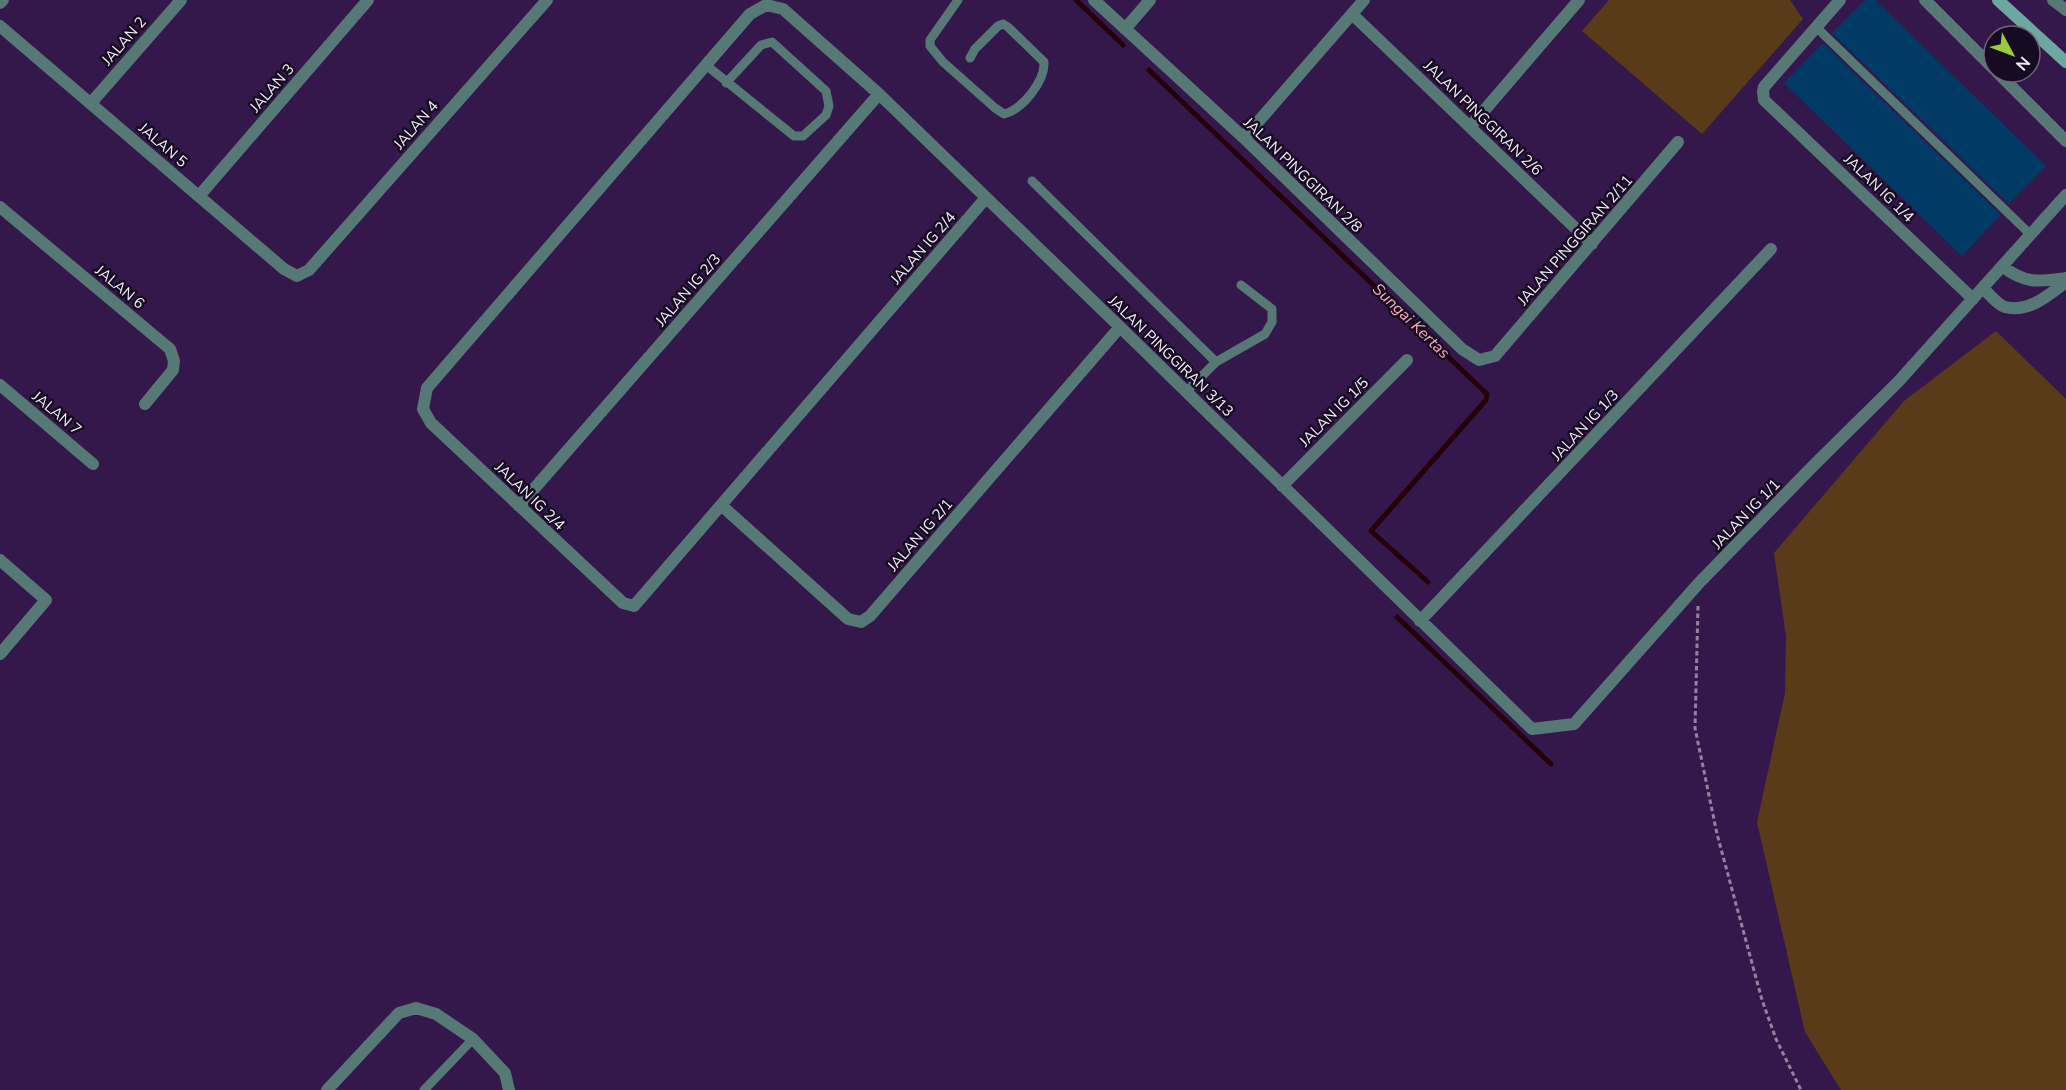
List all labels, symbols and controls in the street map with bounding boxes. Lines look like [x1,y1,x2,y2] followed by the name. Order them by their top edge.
[97,12,151,70] street label: JALAN 2
[1982,24,2042,84] north arrow
[2010,51,2035,75] text: N
[1419,55,1547,180] street label: JALAN PINGGIRAN 2/6
[245,59,299,117] street label: JALAN 3
[389,96,443,154] street label: JALAN 4
[1239,112,1367,237] street label: JALAN PINGGIRAN 2/8
[134,118,192,172] street label: JALAN 5
[1839,149,1918,227] street label: JALAN IG 1/4
[1512,171,1637,310] street label: JALAN PINGGIRAN 2/11
[885,207,960,289] street label: JALAN IG 2/4
[650,249,725,331] street label: JALAN IG 2/3
[90,260,149,313] street label: JALAN 6
[1367,278,1455,364] water label: Sungai Kertas
[1103,290,1238,421] street label: JALAN PINGGIRAN 3/13
[1294,373,1373,452] street label: JALAN IG 1/5
[1546,385,1623,466] street label: JALAN IG 1/3
[27,386,86,439] street label: JALAN 7
[490,457,569,535] street label: JALAN IG 2/4
[1707,475,1785,554] street label: JALAN IG 1/1
[882,494,957,576] street label: JALAN IG 2/1

